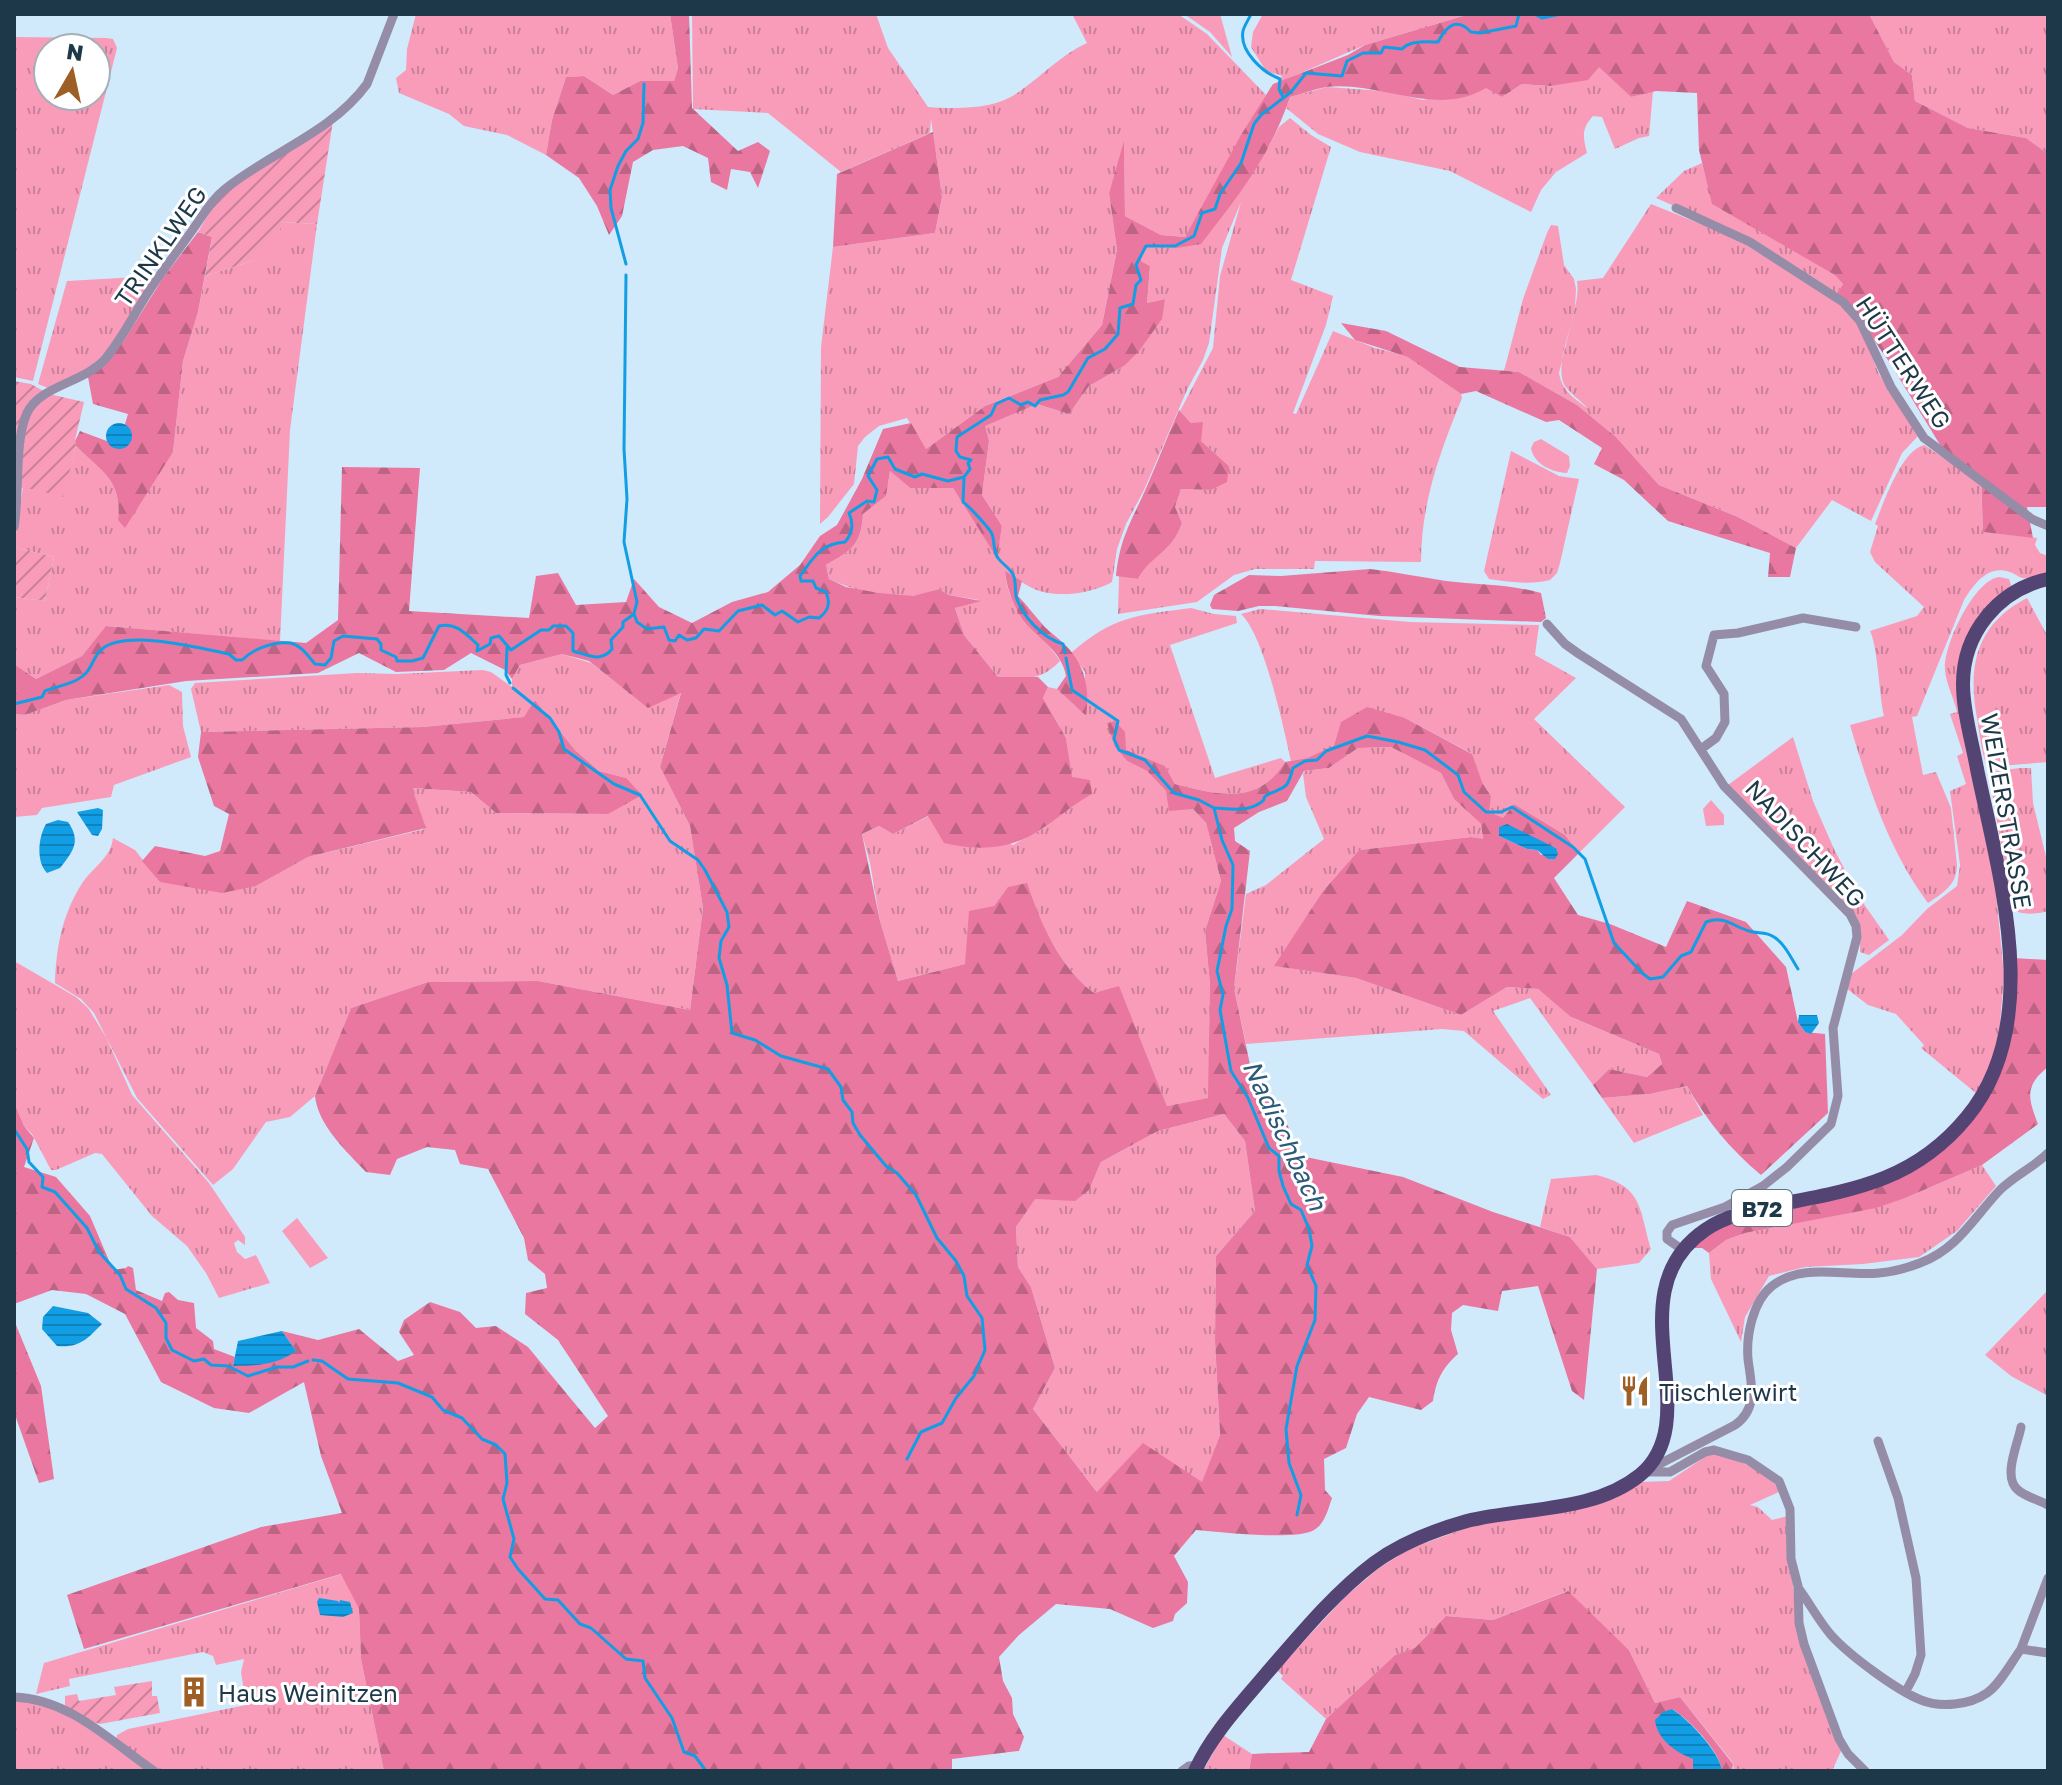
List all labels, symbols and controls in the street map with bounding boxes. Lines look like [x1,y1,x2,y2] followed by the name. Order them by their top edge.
[32,32,112,112] north arrow
[65,37,86,66] text: N
[108,180,212,312] street label: TRINKLWEG
[1850,290,1958,434] street label: HÜTTERWEG
[1976,711,2038,911] street label: WEIZERSTRASSE
[1740,773,1872,913] street label: NADISCHWEG
[1237,1055,1334,1216] water label: Nadischbach
[1732,1190,1792,1226] road number: B72
[1618,1374,1652,1408] restaurant icon: Tischlerwirt
[1659,1377,1797,1406] place label: Tischlerwirt
[177,1675,211,1709] building icon: Haus Weinitzen
[218,1678,398,1707] place label: Haus Weinitzen

